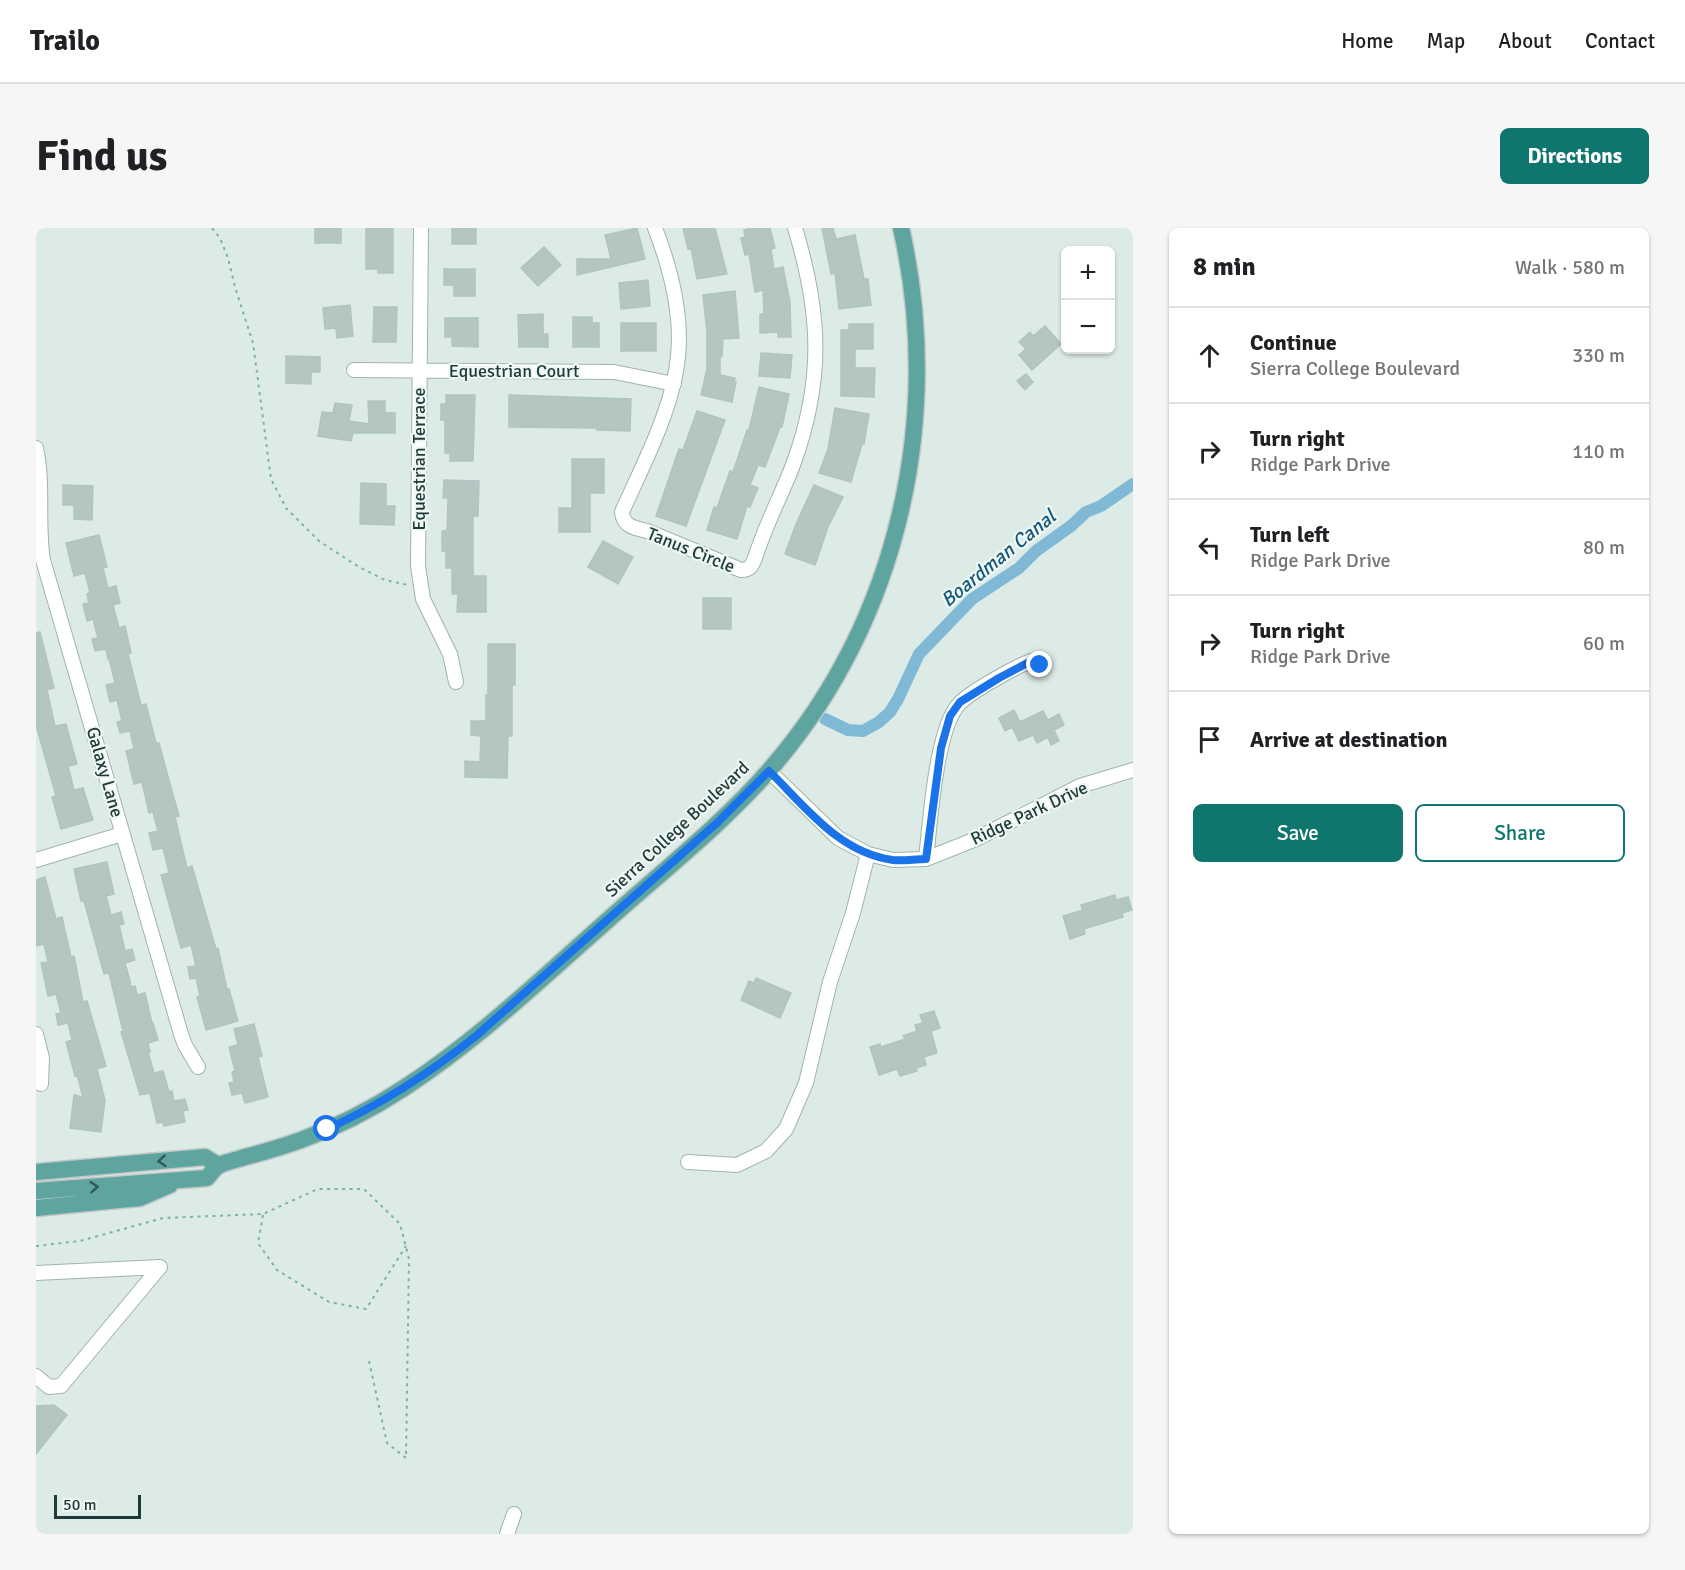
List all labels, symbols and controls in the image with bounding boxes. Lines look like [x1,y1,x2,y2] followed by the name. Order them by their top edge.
[30,24,100,58] text: Trailo
[1341,28,1394,54] text: Home
[1427,28,1465,54] text: Map
[1498,28,1552,54] text: About
[1585,28,1655,54] text: Contact
[1500,128,1649,184] button: Directions
[36,131,167,182] text: Find us
[1061,246,1115,354] map controls
[1061,246,1115,300] button: +
[1193,251,1256,283] text: 8 min
[1515,255,1625,280] text: Walk · 580 m
[1061,300,1115,354] button: −
[1250,329,1337,356] text: Continue
[1193,339,1226,372] icon: ahead
[1572,343,1625,368] text: 330 m
[1250,356,1460,381] text: Sierra College Boulevard
[449,360,579,382] street label: Equestrian Court
[408,387,430,531] street label: Equestrian Terrace
[1250,425,1345,452] text: Turn right
[1193,435,1226,468] icon: right
[1572,439,1625,464] text: 110 m
[1250,452,1391,477] text: Ridge Park Drive
[936,503,1063,612] water label: Boardman Canal
[1250,521,1330,548] text: Turn left
[644,522,738,578] street label: Tanus Circle
[1193,531,1226,564] icon: left
[1583,535,1625,560] text: 80 m
[1250,548,1391,573] text: Ridge Park Drive
[1250,617,1345,644] text: Turn right
[1193,627,1226,660] icon: right
[1583,631,1625,656] text: 60 m
[1250,644,1391,669] text: Ridge Park Drive
[1026,651,1052,677] route end
[1193,723,1226,756] icon: arrive
[82,724,128,820] street label: Galaxy Lane
[1250,726,1447,753] text: Arrive at destination
[600,756,754,902] street label: Sierra College Boulevard
[967,776,1091,850] street label: Ridge Park Drive
[1193,804,1403,862] button: Save
[1415,804,1625,862] button: Share
[313,1115,339,1141] route start
[157,1154,167,1167] one-way arrow
[90,1181,99,1194] one-way arrow
[54,1492,141,1520] scale bar
[63,1495,97,1515] text: 50 m

